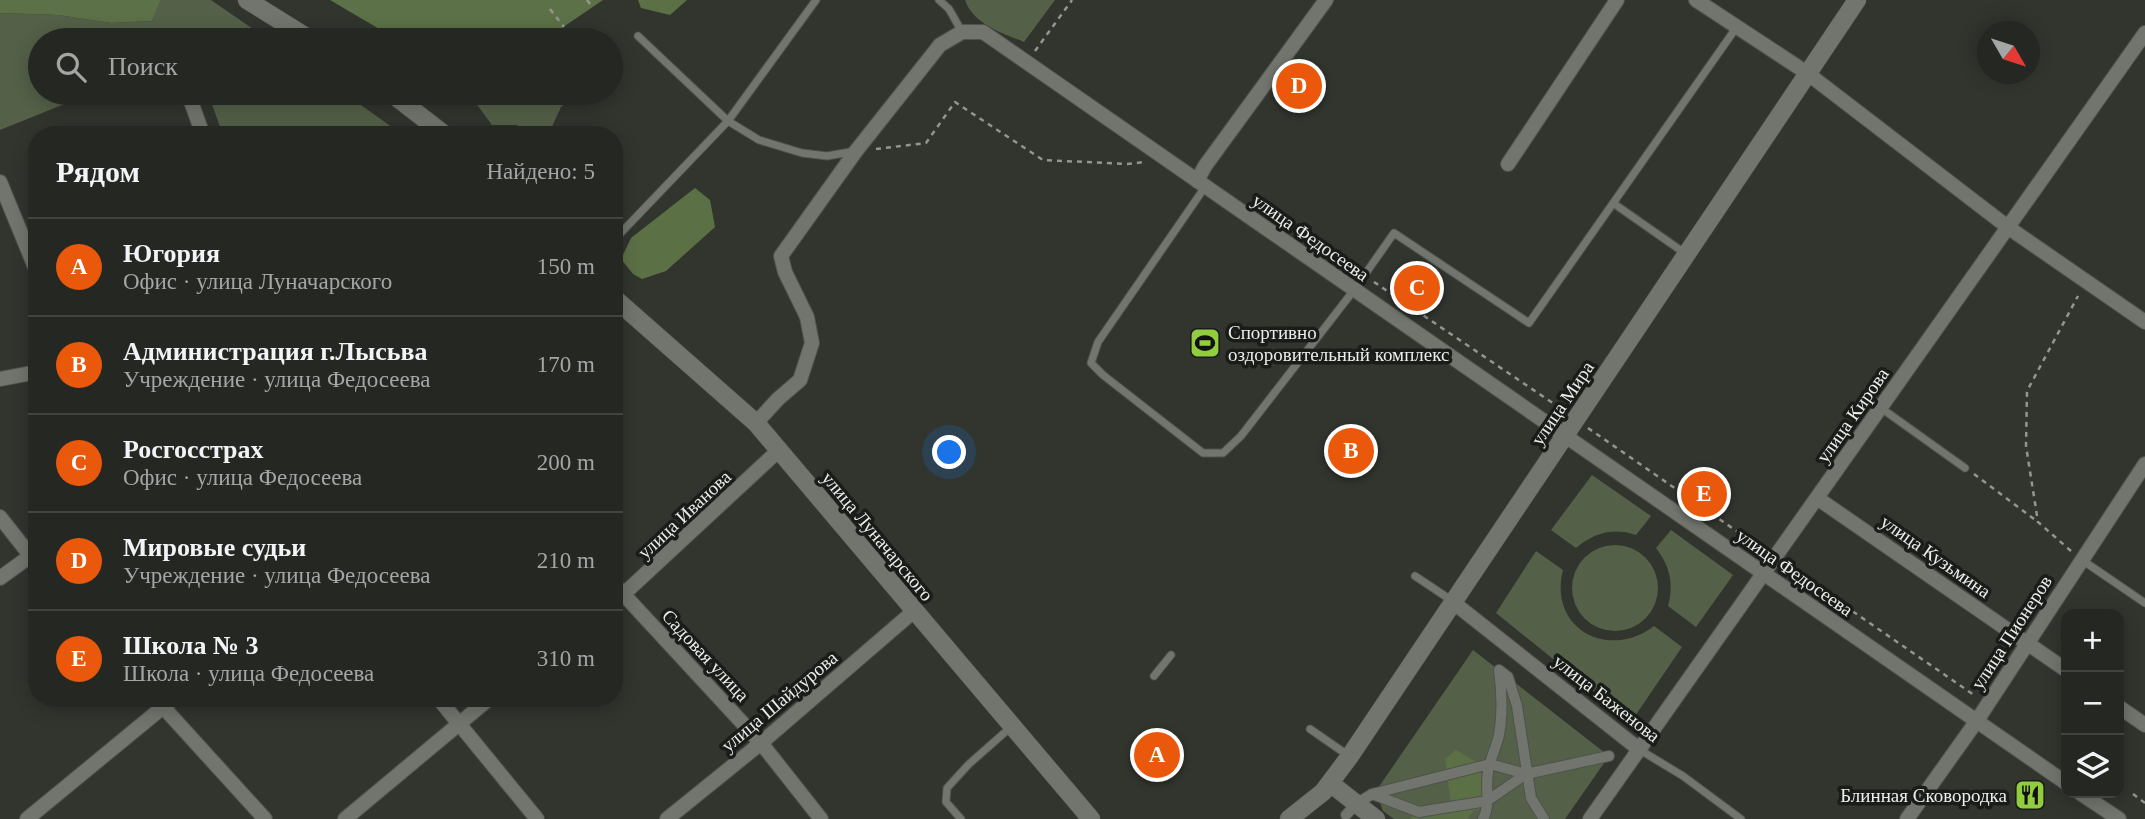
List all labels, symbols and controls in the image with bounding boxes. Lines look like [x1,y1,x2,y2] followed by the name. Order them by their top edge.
[1977,21,2040,84] north arrow
[28,28,623,105] search box
[52,48,90,86] icon: search
[108,52,178,81] text: Поиск
[1276,60,1322,112] pin: D
[56,155,140,188] text: Рядом
[487,159,595,184] text: Найдено: 5
[1249,189,1373,286] street label: улица Федосеева
[123,239,220,268] text: Югория
[71,254,87,279] text: A
[537,254,595,279] text: 150 m
[1394,262,1440,314] pin: C
[123,269,392,294] text: Офис · улица Луначарского
[1228,322,1449,365] place label: Спортивно оздоровительный комплекс
[1188,326,1222,360] sports icon: Спортивно оздоровительный комплекс
[123,337,428,366] text: Администрация г.Лысьва
[71,352,87,377] text: B
[537,352,595,377] text: 170 m
[1527,357,1598,449] street label: улица Мира
[1812,363,1893,467] street label: улица Кирова
[123,367,430,392] text: Учреждение · улица Федосеева
[1328,425,1374,477] pin: B
[123,435,264,464] text: Росгосстрах
[932,435,966,469] your location
[71,450,87,475] text: C
[537,450,595,475] text: 200 m
[123,465,362,490] text: Офис · улица Федосеева
[634,466,736,563] street label: улица Иванова
[818,468,938,605] street label: улица Луначарского
[1681,468,1727,520] pin: E
[1877,511,1995,602] street label: улица Кузьмина
[1733,524,1857,621] street label: улица Федосеева
[123,533,306,562] text: Мировые судьи
[71,548,87,573] text: D
[537,548,595,573] text: 210 m
[123,563,430,588] text: Учреждение · улица Федосеева
[1967,571,2056,693] street label: улица Пионеров
[658,605,754,706] street label: Садовая улица
[2061,609,2124,798] map controls
[2061,609,2124,672] button: +
[123,631,259,660] text: Школа № 3
[71,646,87,671] text: E
[537,646,595,671] text: 310 m
[717,646,842,756] street label: улица Шайдурова
[1549,650,1664,747] street label: улица Баженова
[123,661,374,686] text: Школа · улица Федосеева
[2061,672,2124,735] button: −
[1134,729,1180,781] pin: A
[2061,735,2124,798] button: layers
[2013,778,2047,812] restaurant icon: Блинная Сковородка
[1840,785,2008,806] place label: Блинная Сковородка

